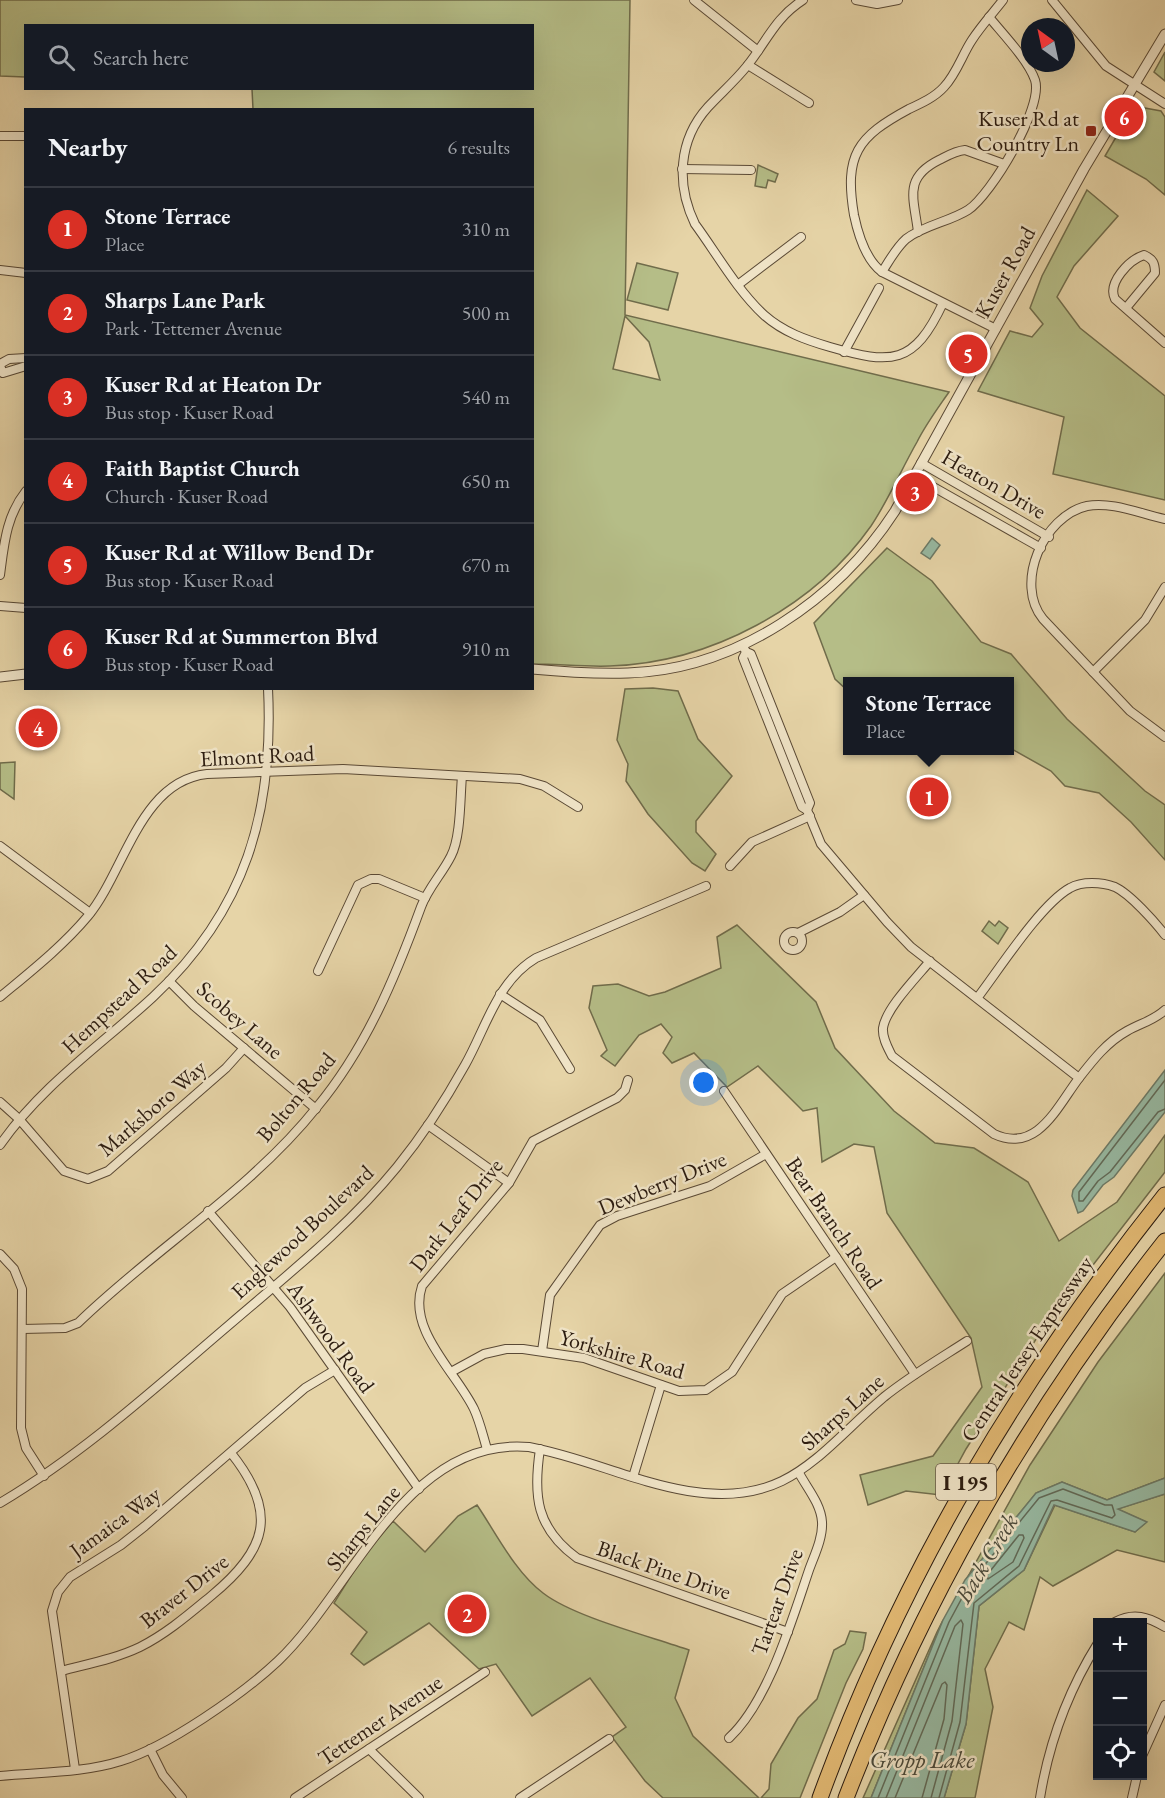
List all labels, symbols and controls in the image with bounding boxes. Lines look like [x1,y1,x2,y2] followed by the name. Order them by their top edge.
[1021,18,1075,72] north arrow
[24,24,534,90] search box
[45,41,78,74] icon: search
[93,43,188,72] text: Search here
[1104,94,1144,140] pin: 6
[977,104,1079,158] place label: Kuser Rd at Country Ln
[1084,124,1098,138] marker: Kuser Rd at Country Ln
[48,130,128,164] text: Nearby
[447,134,510,160] text: 6 results
[105,202,230,231] text: Stone Terrace
[62,216,73,242] text: 1
[462,216,510,242] text: 310 m
[968,220,1042,323] street label: Kuser Road
[105,231,144,257] text: Place
[105,286,265,315] text: Sharps Lane Park
[62,300,73,326] text: 2
[462,300,510,326] text: 500 m
[105,315,282,341] text: Park · Tettemer Avenue
[948,332,988,376] pin: 5
[105,370,321,399] text: Kuser Rd at Heaton Dr
[62,384,73,410] text: 3
[462,384,510,410] text: 540 m
[105,399,274,425] text: Bus stop · Kuser Road
[937,442,1052,526] street label: Heaton Drive
[105,454,300,483] text: Faith Baptist Church
[62,468,73,494] text: 4
[462,468,510,494] text: 650 m
[896,470,934,514] pin: 3
[105,483,268,509] text: Church · Kuser Road
[105,538,374,567] text: Kuser Rd at Willow Bend Dr
[62,552,73,578] text: 5
[462,552,510,578] text: 670 m
[105,567,274,593] text: Bus stop · Kuser Road
[105,622,378,651] text: Kuser Rd at Summerton Blvd
[62,636,73,662] text: 6
[462,636,510,662] text: 910 m
[105,651,274,677] text: Bus stop · Kuser Road
[843,677,1014,755] popup
[866,689,991,718] text: Stone Terrace
[18,706,57,750] pin: 4
[866,718,905,744] text: Place
[199,738,316,773] street label: Elmont Road
[910,774,948,820] pin: 1
[55,937,184,1060] street label: Hempstead Road
[191,974,290,1066] street label: Scobey Lane
[250,1045,343,1148] street label: Bolton Road
[92,1053,212,1163] street label: Marksboro Way
[689,1068,718,1097] your location
[594,1144,731,1222] street label: Dewberry Drive
[779,1151,889,1295] street label: Bear Branch Road
[403,1152,510,1278] street label: Dark Leaf Drive
[224,1158,380,1306] street label: Englewood Boulevard
[954,1250,1100,1447] street label: Central Jersey Expressway
[280,1275,382,1399] street label: Ashwood Road
[556,1322,689,1386] street label: Yorkshire Road
[794,1367,890,1457] street label: Sharps Lane
[936,1464,996,1500] road number: I 195
[62,1479,166,1566] street label: Jamaica Way
[319,1479,407,1577] street label: Sharps Lane
[947,1507,1025,1609] water label: Back Creek
[593,1534,735,1607] street label: Black Pine Drive
[744,1544,810,1659] street label: Tartear Drive
[134,1547,235,1635] street label: Braver Drive
[448,1592,486,1636] pin: 2
[1093,1618,1147,1780] map controls
[1093,1618,1147,1672] button: +
[312,1667,448,1772] street label: Tettemer Avenue
[1093,1672,1147,1726] button: −
[1093,1726,1147,1780] button: locate
[870,1744,975,1775] water label: Gropp Lake

